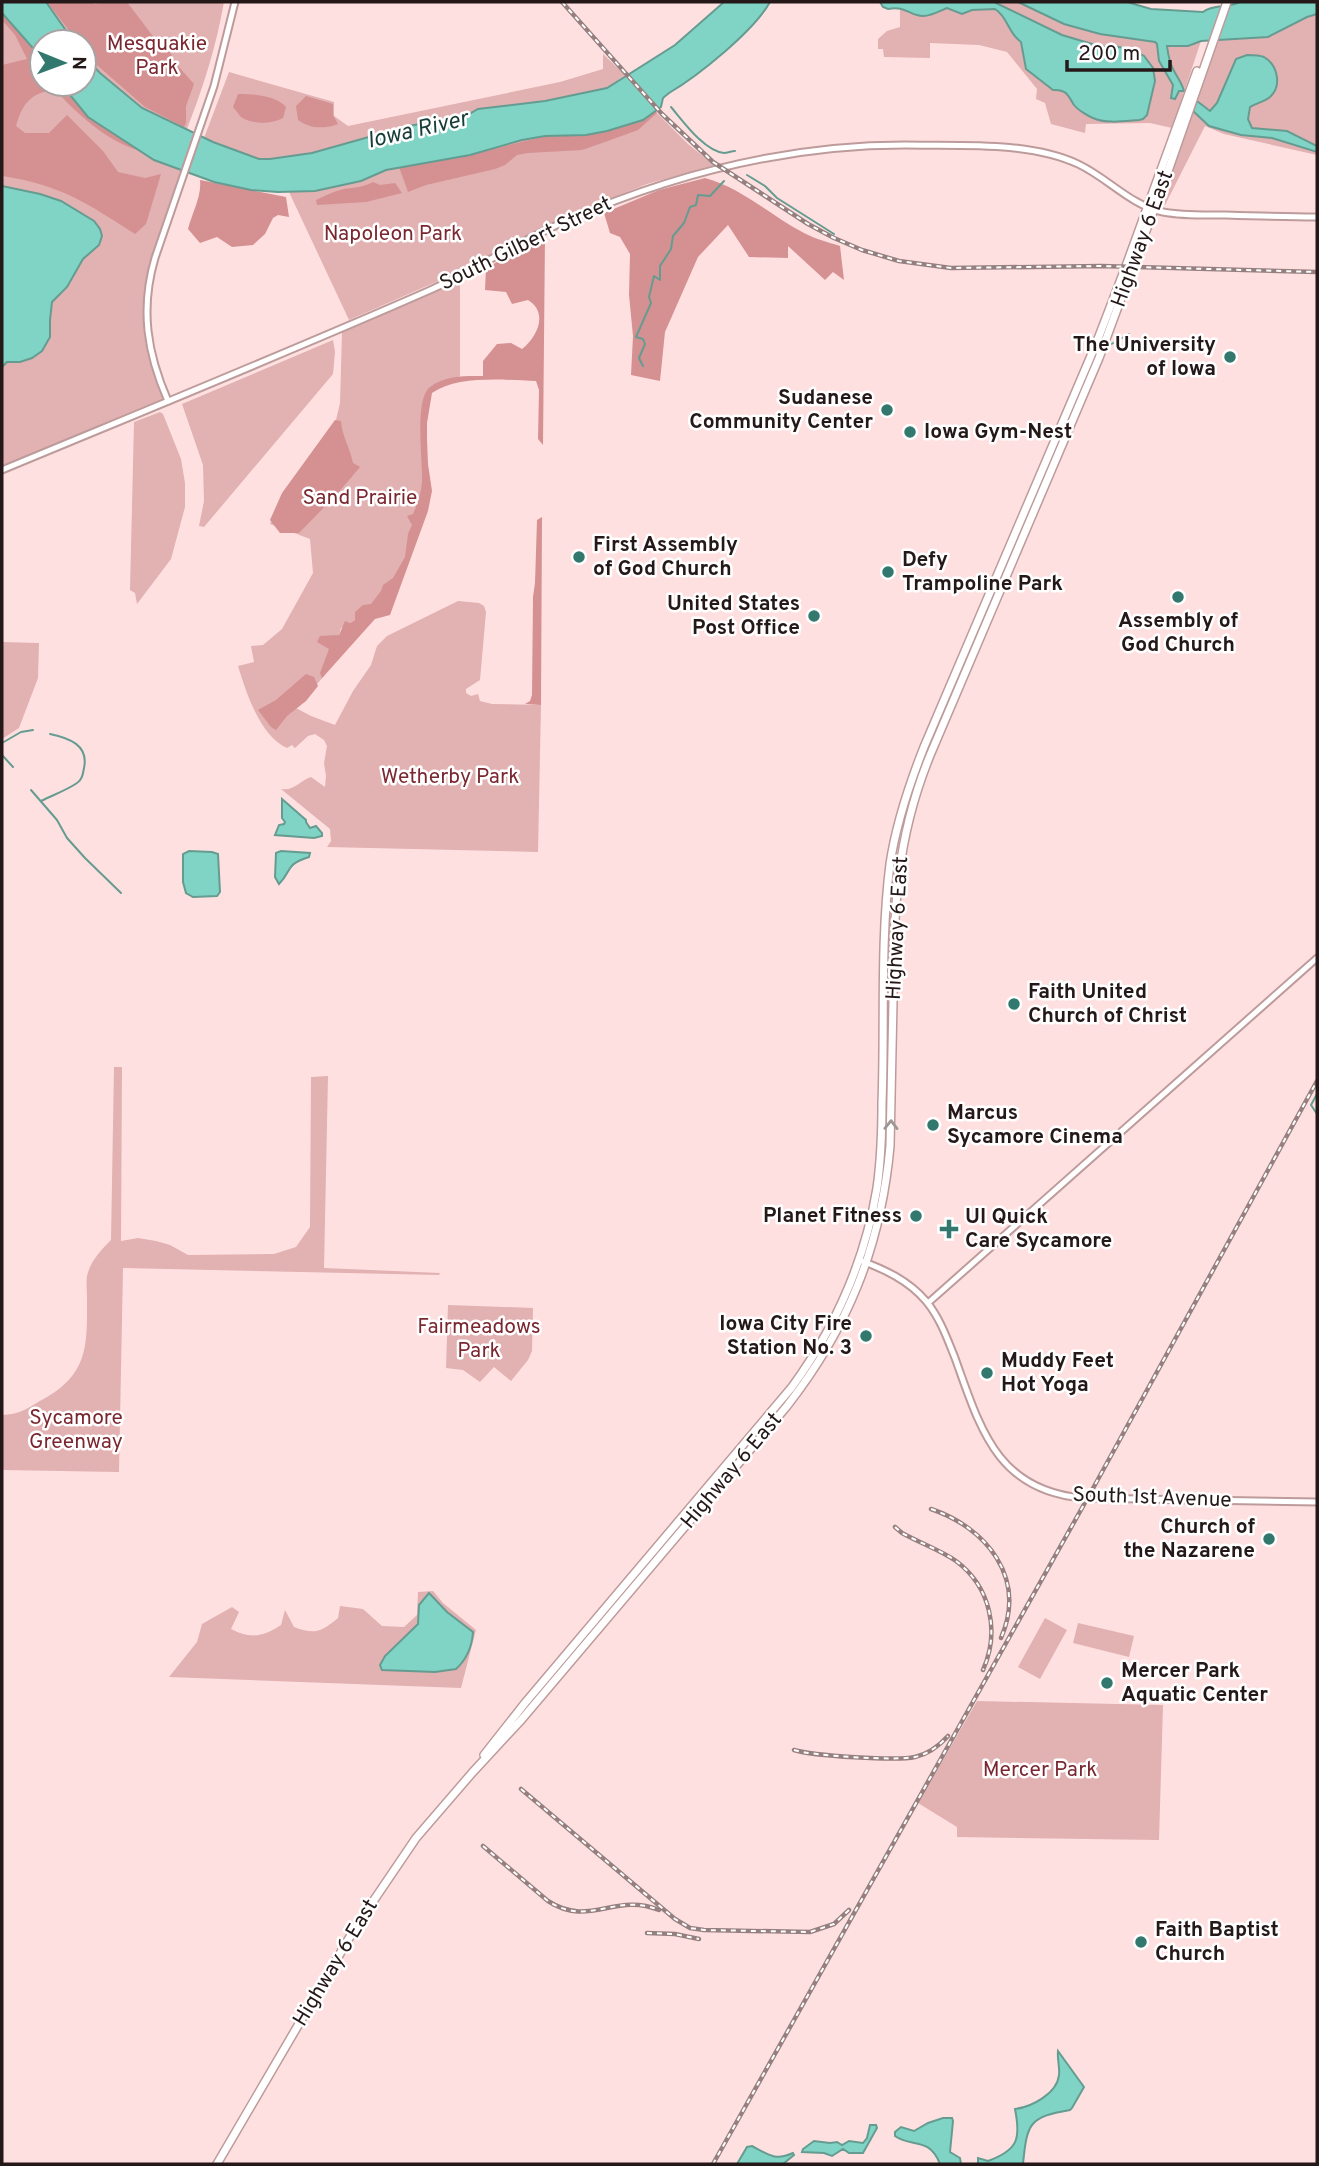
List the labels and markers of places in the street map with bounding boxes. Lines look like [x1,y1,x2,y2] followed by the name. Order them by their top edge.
[1073,332,1216,383] place label: The University of Iowa
[1222,349,1238,365] marker: The University of Iowa
[689,385,873,436] place label: Sudanese Community Center
[879,402,895,418] marker: Sudanese Community Center
[924,419,1072,446] place label: Iowa Gym-Nest
[902,424,918,440] marker: Iowa Gym-Nest
[593,532,738,583] place label: First Assembly of God Church
[902,547,1063,598] place label: Defy Trampoline Park
[571,549,587,565] marker: First Assembly of God Church
[880,564,896,580] marker: Defy Trampoline Park
[1170,589,1186,605] marker: Assembly of God Church
[667,591,800,642] place label: United States Post Office
[806,608,822,624] marker: United States Post Office
[1118,608,1239,659] place label: Assembly of God Church
[1028,979,1187,1030] place label: Faith United Church of Christ
[1006,996,1022,1012] marker: Faith United Church of Christ
[947,1100,1123,1151] place label: Marcus Sycamore Cinema
[925,1117,941,1133] marker: Marcus Sycamore Cinema
[763,1203,902,1230] place label: Planet Fitness
[965,1204,1112,1255] place label: UI Quick Care Sycamore
[908,1208,924,1224] marker: Planet Fitness
[939,1219,959,1239] marker: UI Quick Care Sycamore
[719,1311,852,1362] place label: Iowa City Fire Station No. 3
[858,1328,874,1344] marker: Iowa City Fire Station No. 3
[1001,1348,1114,1399] place label: Muddy Feet Hot Yoga
[979,1365,995,1381] marker: Muddy Feet Hot Yoga
[1123,1514,1255,1565] place label: Church of the Nazarene
[1261,1531,1277,1547] marker: Church of the Nazarene
[1121,1658,1268,1709] place label: Mercer Park Aquatic Center
[1099,1675,1115,1691] marker: Mercer Park Aquatic Center
[1155,1917,1279,1968] place label: Faith Baptist Church
[1133,1934,1149,1950] marker: Faith Baptist Church

